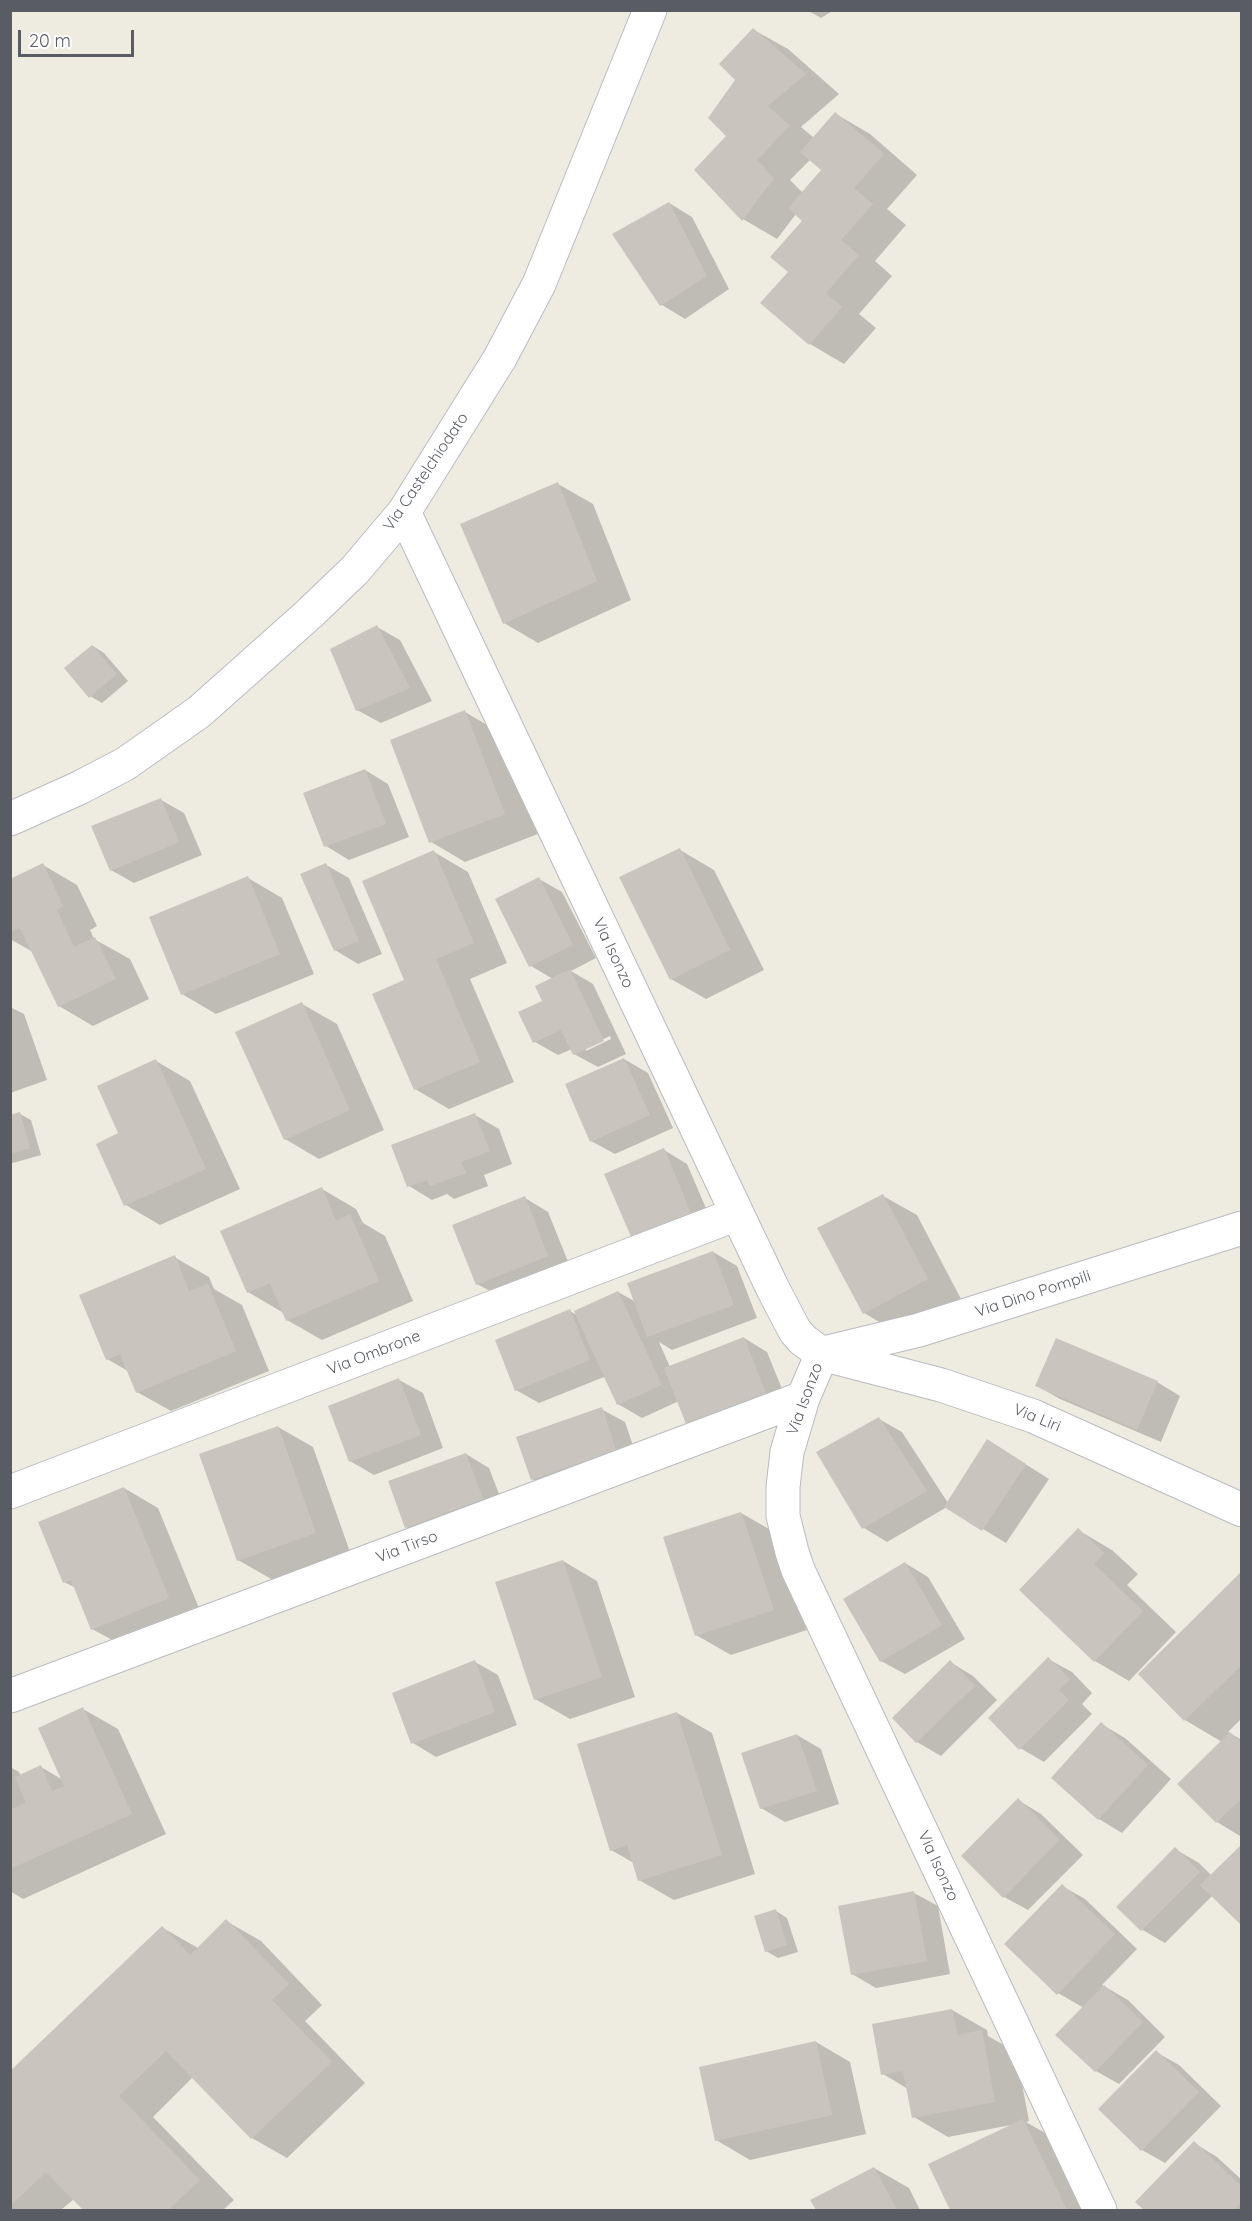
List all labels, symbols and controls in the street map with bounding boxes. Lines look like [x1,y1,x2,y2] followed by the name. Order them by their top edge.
[21,18,136,56] scale bar
[29,29,71,52] text: 20 m
[379,409,473,535] street label: Via Castelchiodato
[588,915,638,991] street label: Via Isonzo
[973,1266,1093,1322] street label: Via Dino Pompili
[325,1326,423,1380] street label: Via Ombrone
[783,1360,827,1438] street label: Via Isonzo
[1010,1400,1064,1436] street label: Via Liri
[373,1526,441,1568] street label: Via Tirso
[913,1828,963,1904] street label: Via Isonzo

